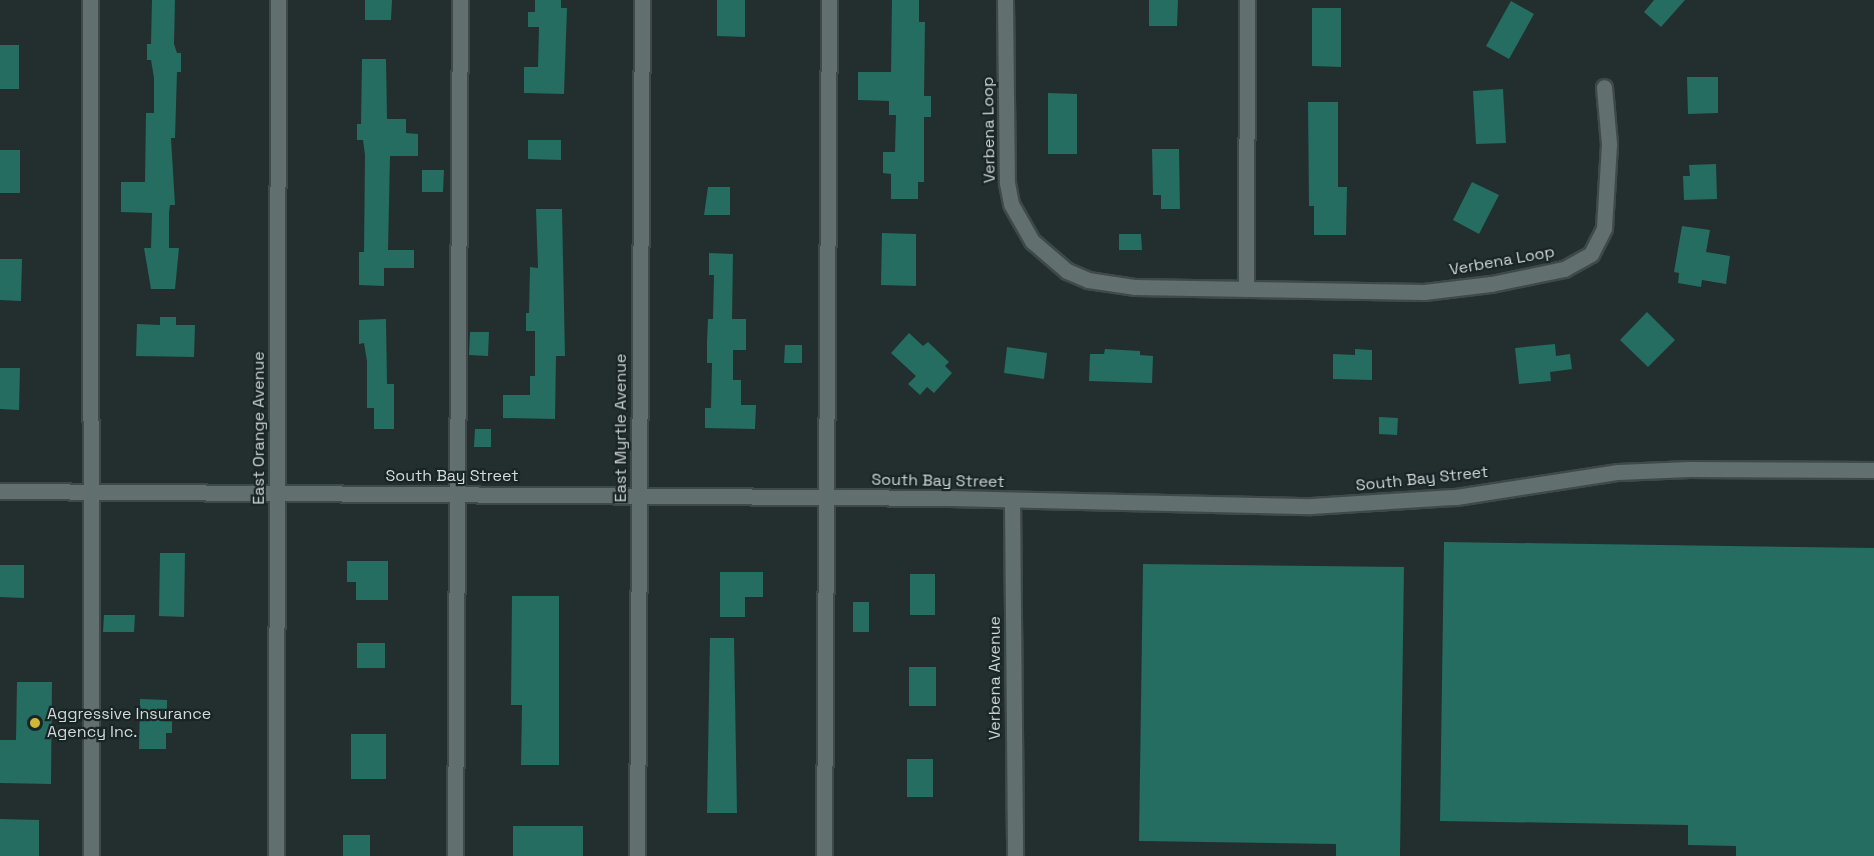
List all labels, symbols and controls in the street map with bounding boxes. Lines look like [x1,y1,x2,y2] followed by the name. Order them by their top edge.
[978,77,1000,183] street label: Verbena Loop
[1448,242,1556,280] street label: Verbena Loop
[249,351,269,505] street label: East Orange Avenue
[611,354,631,502] street label: East Myrtle Avenue
[1355,462,1489,496] street label: South Bay Street
[385,466,519,486] street label: South Bay Street
[871,470,1005,492] street label: South Bay Street
[985,616,1005,740] street label: Verbena Avenue
[47,704,211,742] place label: Aggressive Insurance Agency Inc.
[28,716,42,730] marker: Aggressive Insurance Agency Inc.

